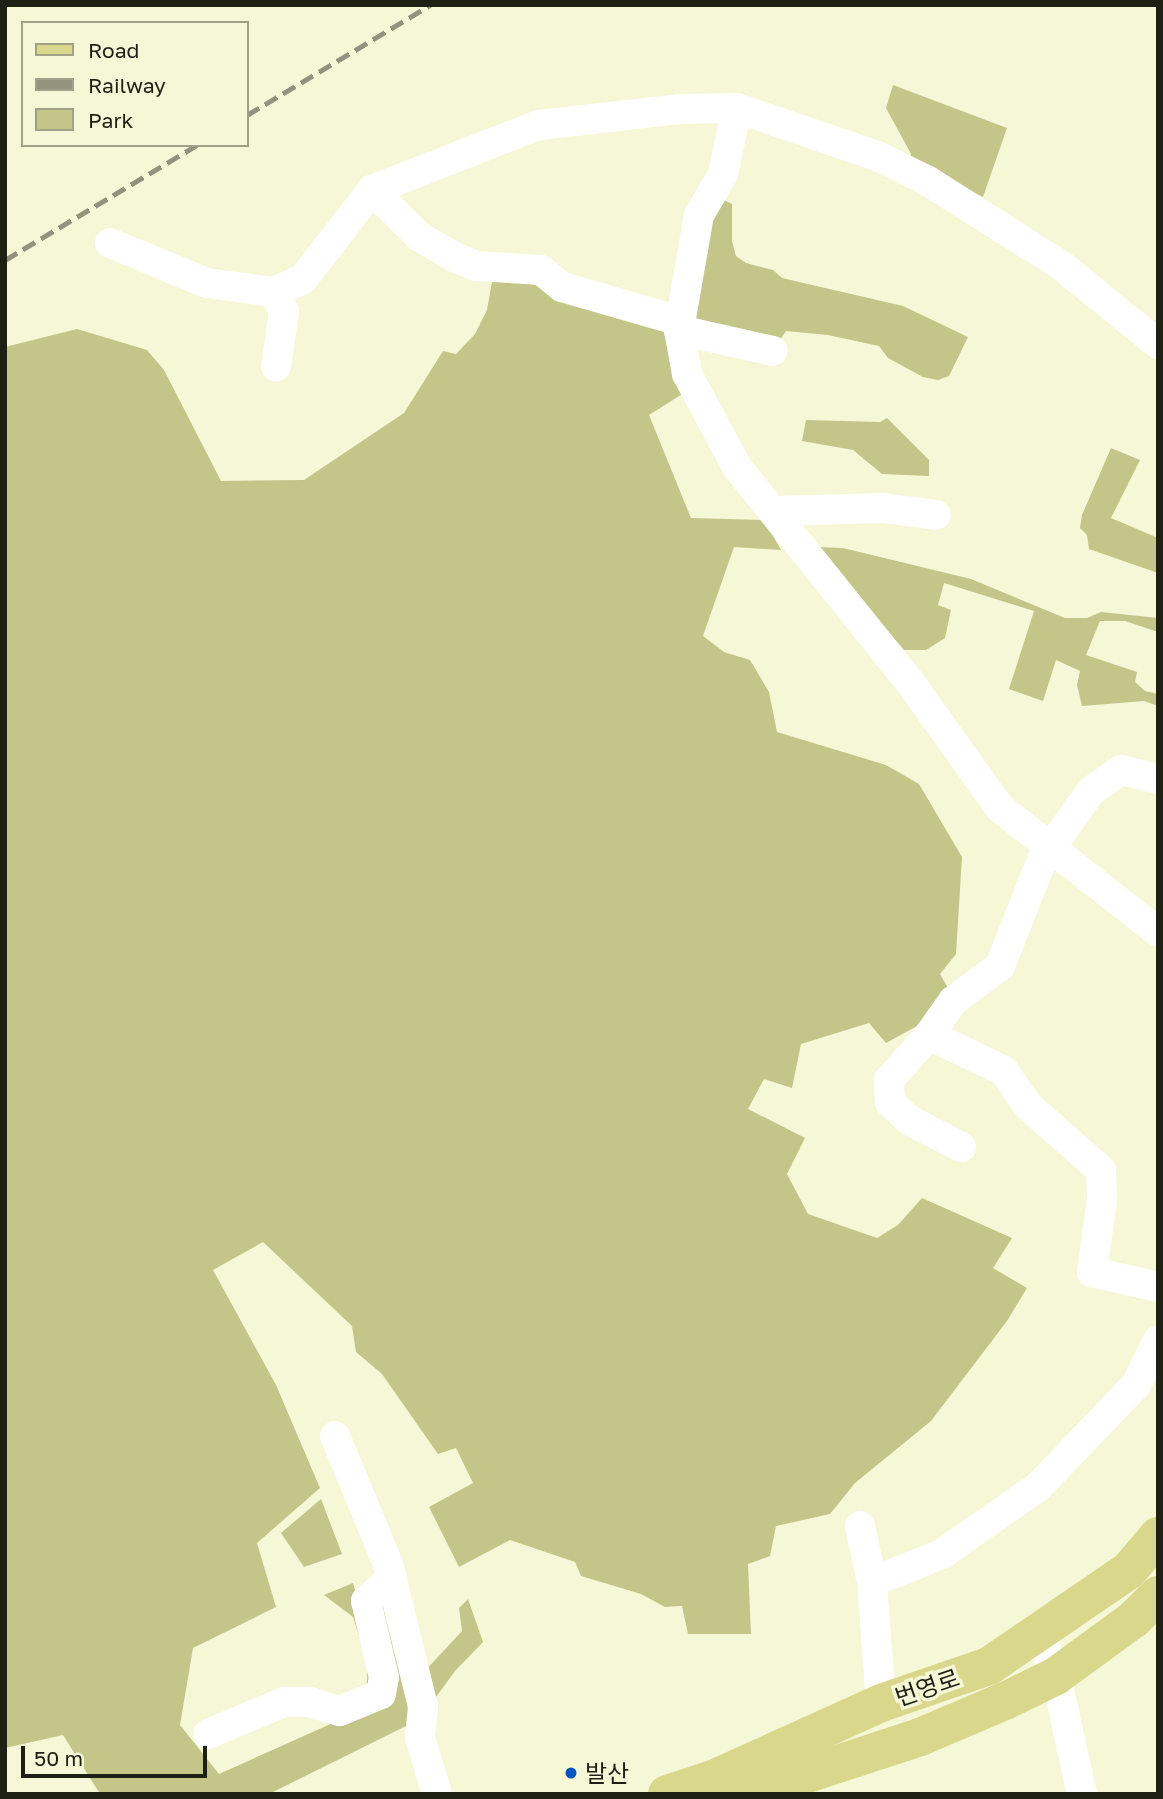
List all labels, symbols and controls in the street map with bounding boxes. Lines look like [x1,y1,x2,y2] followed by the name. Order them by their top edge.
[21,21,248,147] legend
[88,37,139,63] text: Road
[88,72,166,98] text: Railway
[88,107,133,133] text: Park
[891,1663,963,1711] street label: 번영로
[24,1732,210,1776] scale bar
[34,1745,83,1771] text: 50 m
[585,1759,629,1787] place label: 발산
[563,1765,579,1781] marker: 발산

